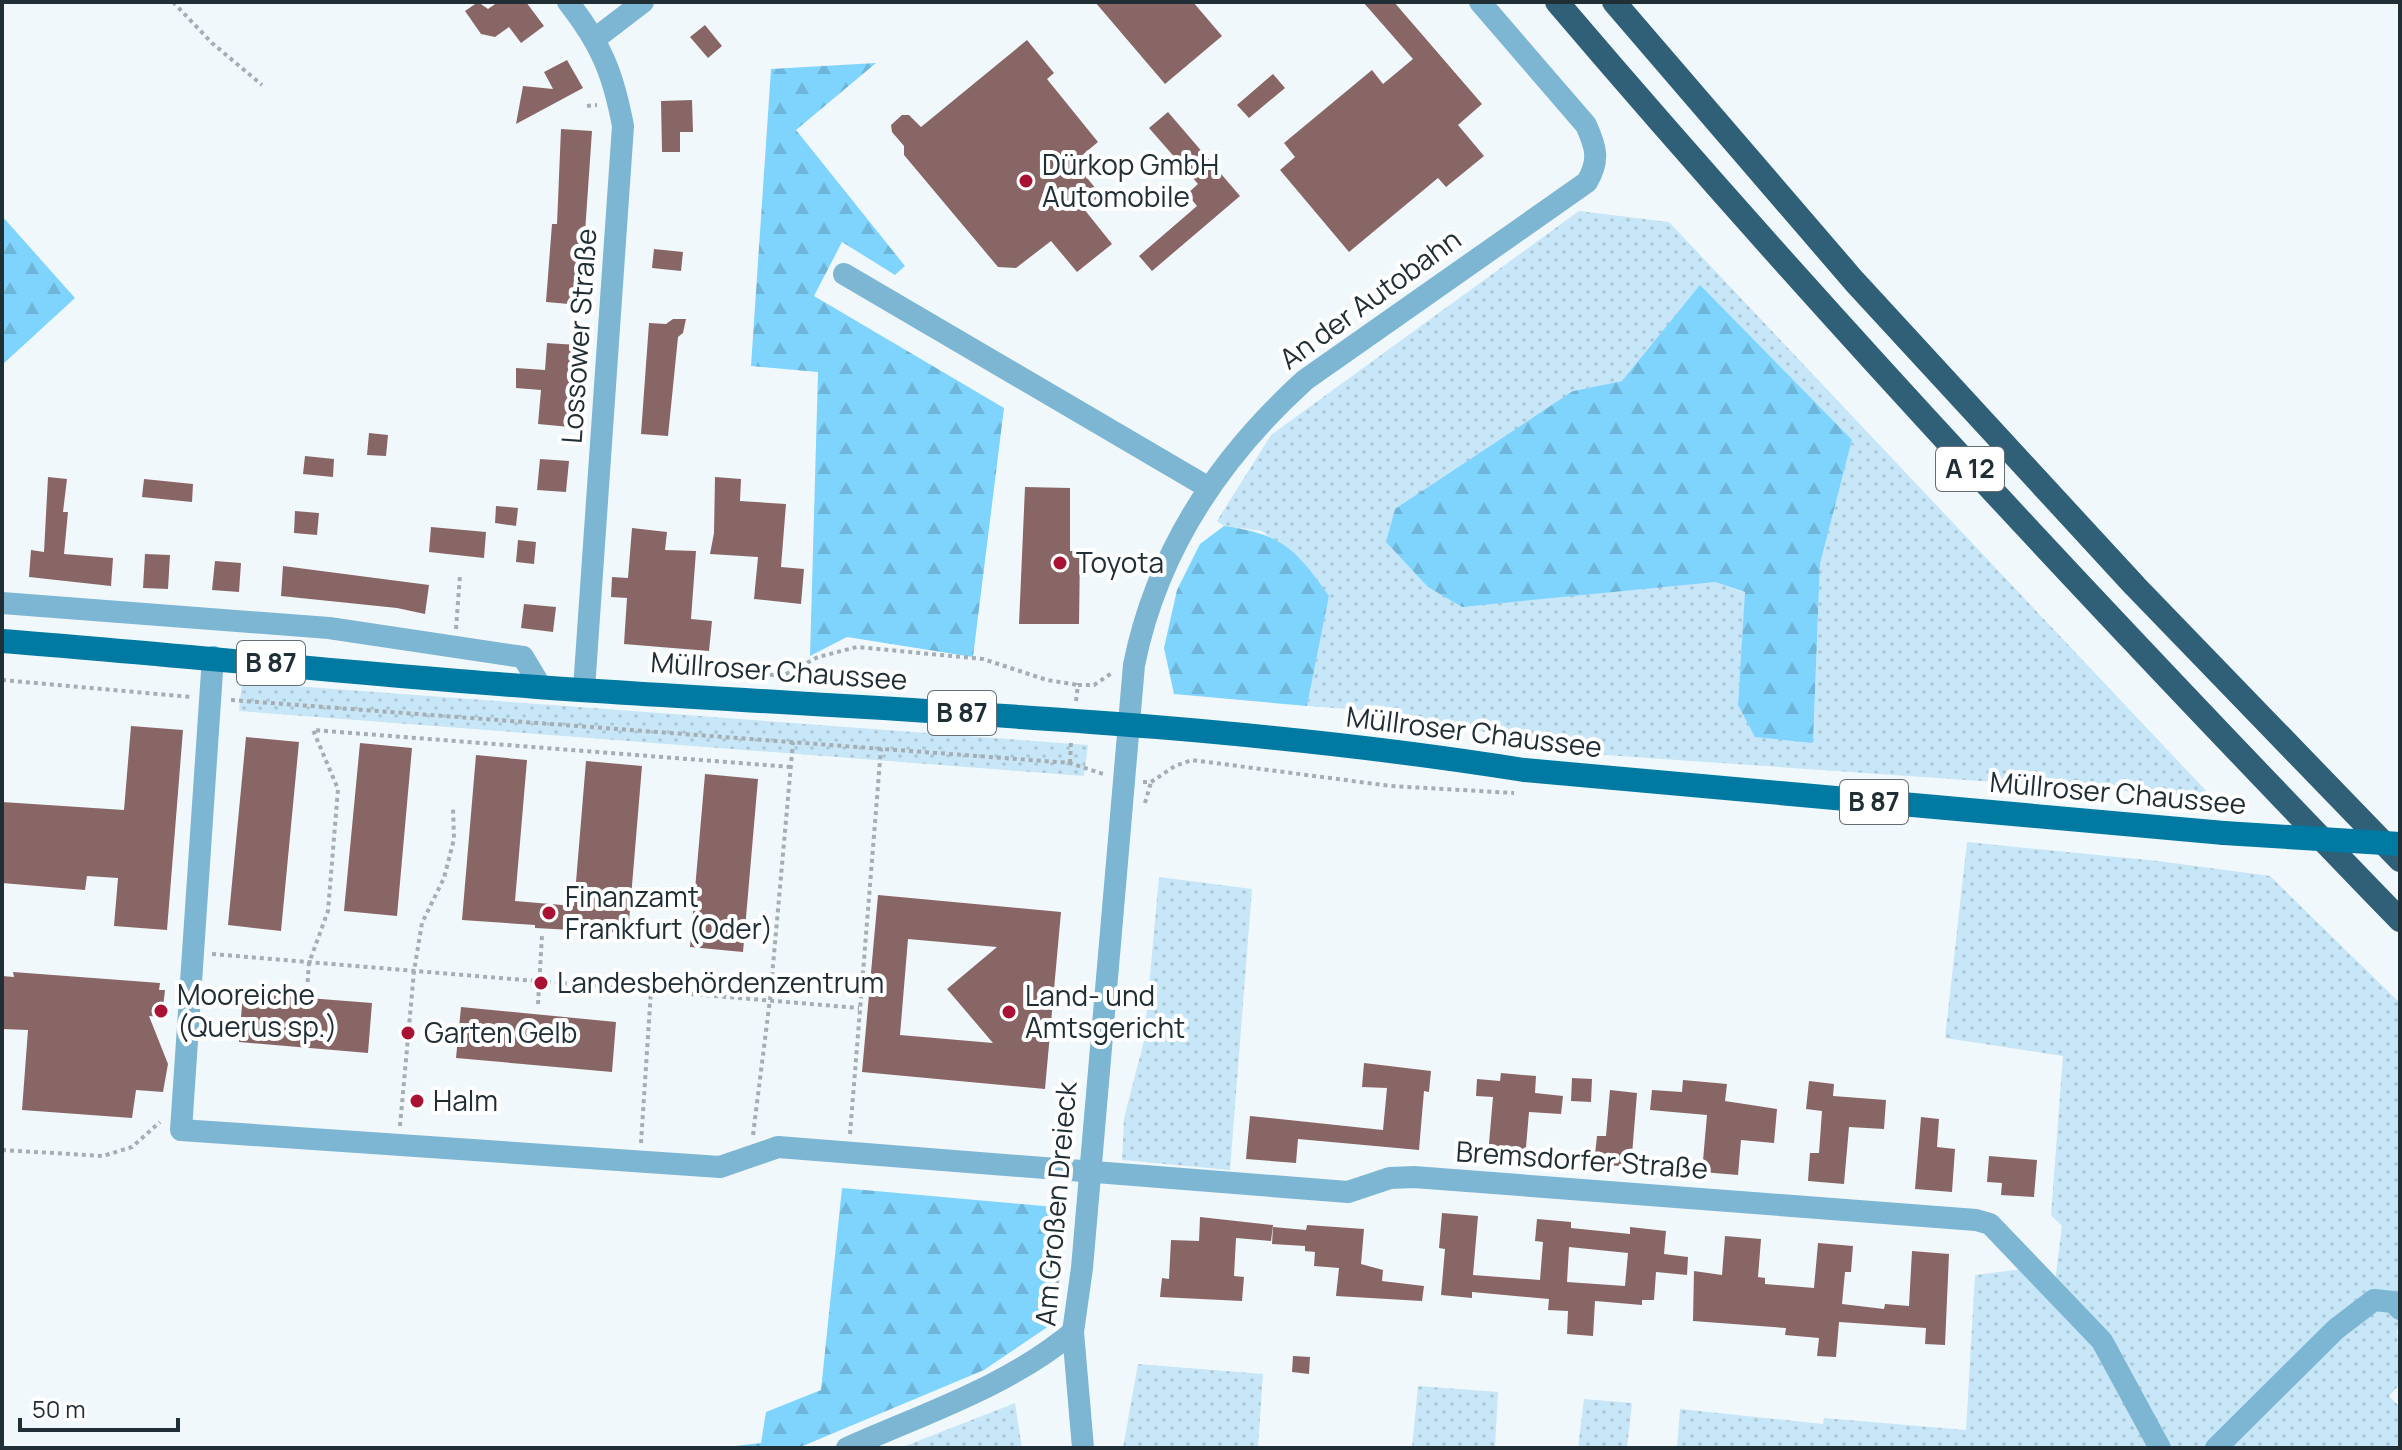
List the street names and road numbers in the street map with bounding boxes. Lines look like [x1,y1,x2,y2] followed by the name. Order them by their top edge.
[1271,219,1468,377] street label: An der Autobahn
[552,227,604,445] street label: Lossower Straße
[1936,447,2004,491] road number: A 12
[237,641,305,685] road number: B 87
[649,642,909,698] street label: Müllroser Chaussee
[928,691,996,735] road number: B 87
[1344,696,1604,766] street label: Müllroser Chaussee
[1988,762,2248,822] street label: Müllroser Chaussee
[1840,780,1908,824] road number: B 87
[1025,1079,1085,1328] street label: Am Großen Dreieck
[1455,1131,1709,1187] street label: Bremsdorfer Straße

